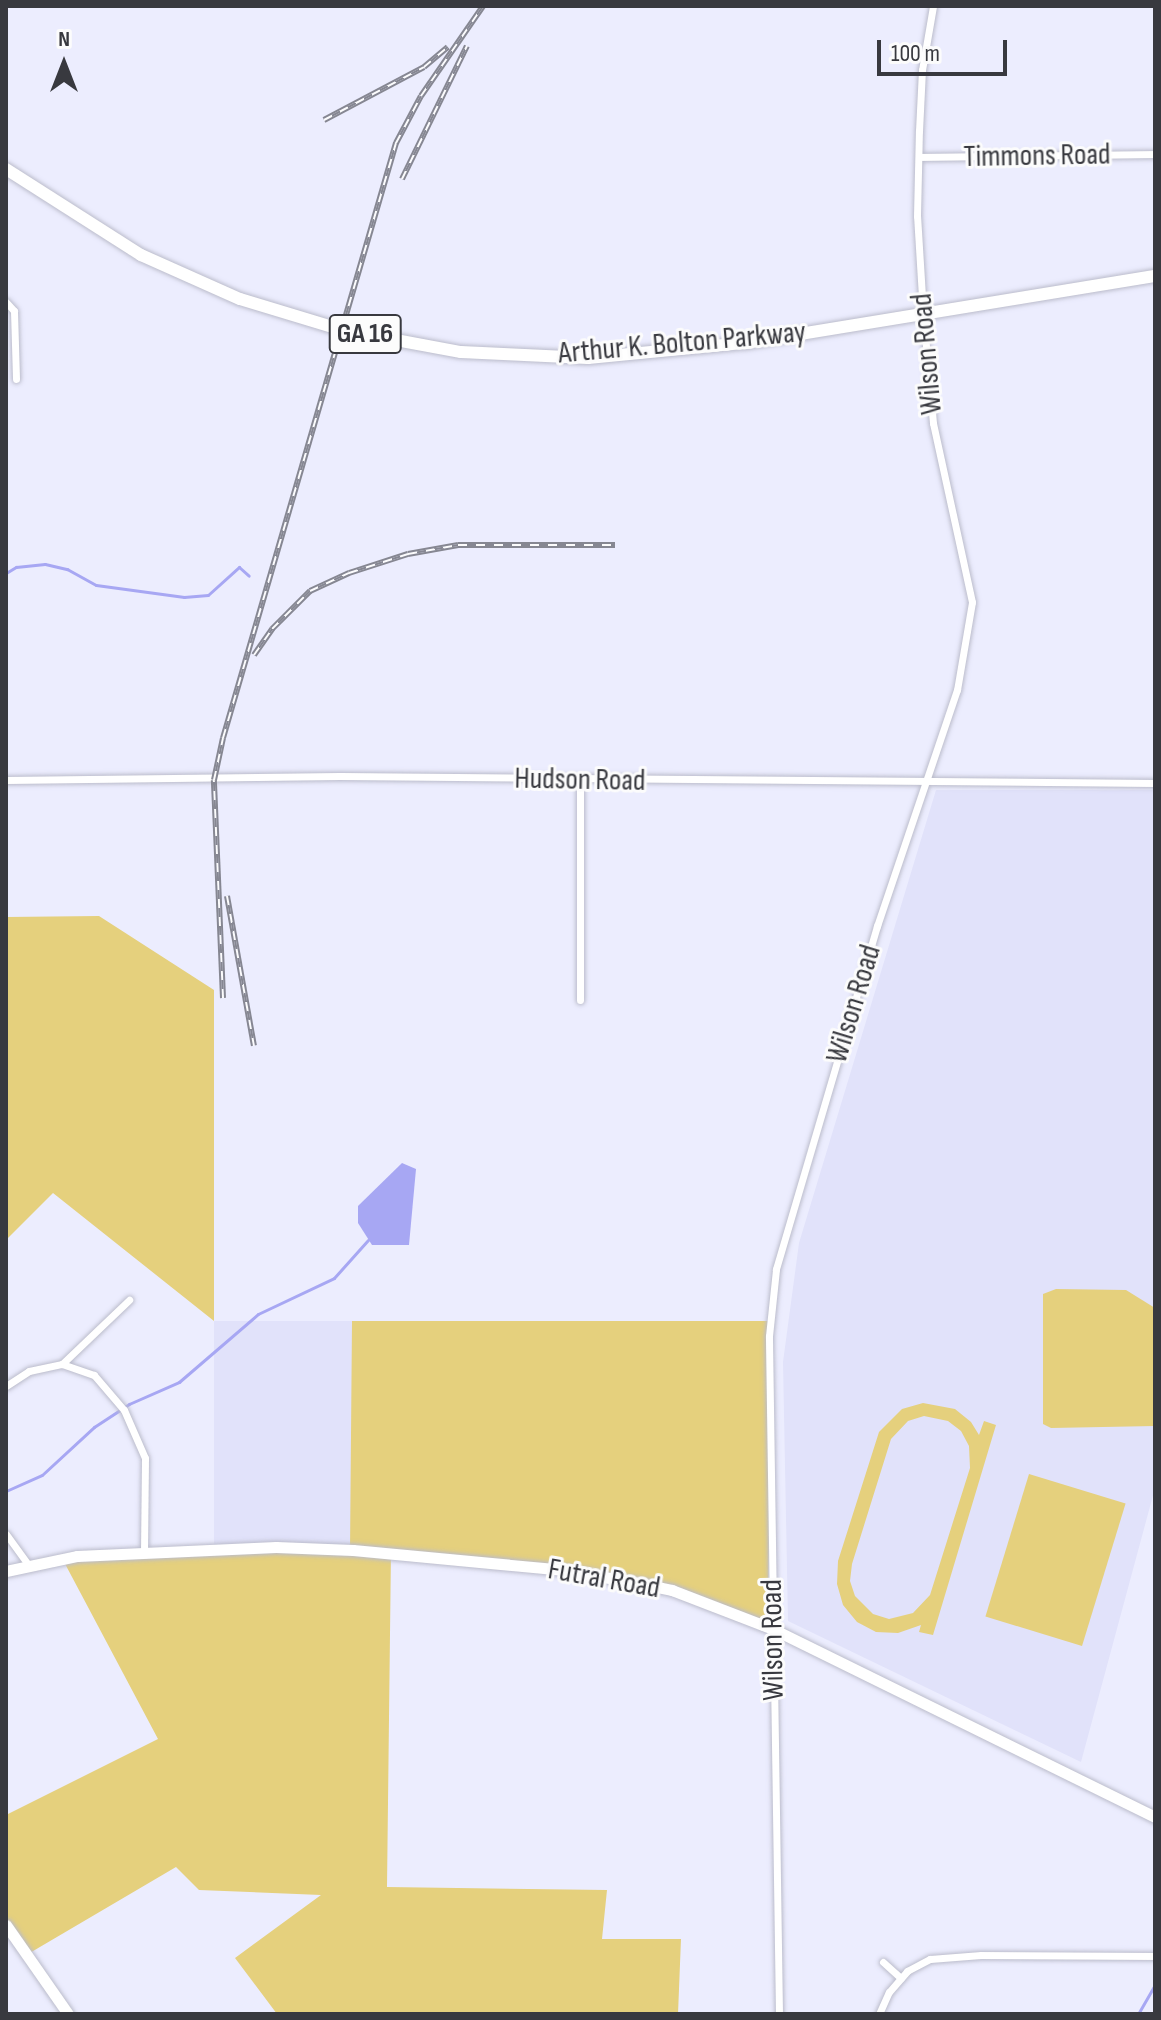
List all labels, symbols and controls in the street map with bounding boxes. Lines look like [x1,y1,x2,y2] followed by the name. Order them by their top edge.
[24,24,104,104] north arrow
[881,24,1011,74] scale bar
[58,26,70,53] text: N
[891,39,940,68] text: 100 m
[963,137,1111,175] street label: Timmons Road
[904,292,950,416] street label: Wilson Road
[327,310,403,358] road number: GA 16
[557,314,807,372] street label: Arthur K. Bolton Parkway
[514,761,646,799] street label: Hudson Road
[819,941,889,1067] street label: Wilson Road
[545,1551,663,1607] street label: Futral Road
[754,1579,792,1701] street label: Wilson Road

